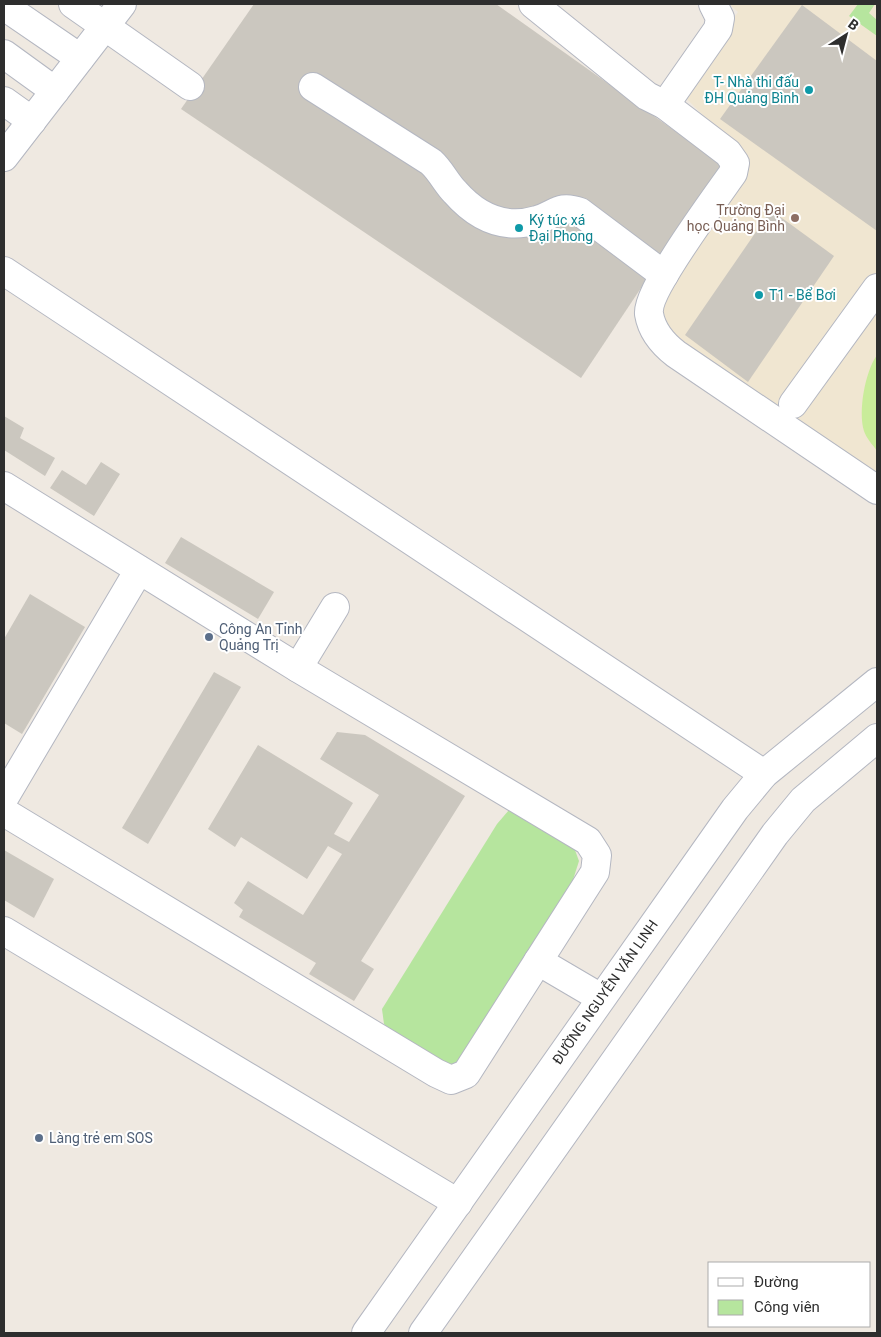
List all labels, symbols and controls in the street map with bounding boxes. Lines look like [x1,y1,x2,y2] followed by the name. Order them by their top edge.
[821,10,871,60] north arrow
[845,15,862,34] text: B
[704,74,799,106] place label: T- Nhà thi đấu ĐH Quảng Bình
[803,84,815,96] marker: T- Nhà thi đấu ĐH Quảng Bình
[687,202,785,234] place label: Trường Đại học Quảng Bình
[529,212,593,244] place label: Ký túc xá Đại Phong
[789,212,801,224] marker: Trường Đại học Quảng Bình
[513,222,525,234] marker: Ký túc xá Đại Phong
[769,287,836,303] place label: T1 - Bể Bơi
[753,289,765,301] marker: T1 - Bể Bơi
[219,621,303,653] place label: Công An Tỉnh Quảng Trị
[203,631,215,643] marker: Công An Tỉnh Quảng Trị
[547,916,661,1067] street label: ĐƯỜNG NGUYỄN VĂN LINH
[49,1130,153,1146] place label: Làng trẻ em SOS
[33,1132,45,1144] marker: Làng trẻ em SOS
[708,1262,871,1327] legend
[754,1273,799,1291] text: Đường
[754,1298,820,1316] text: Công viên

